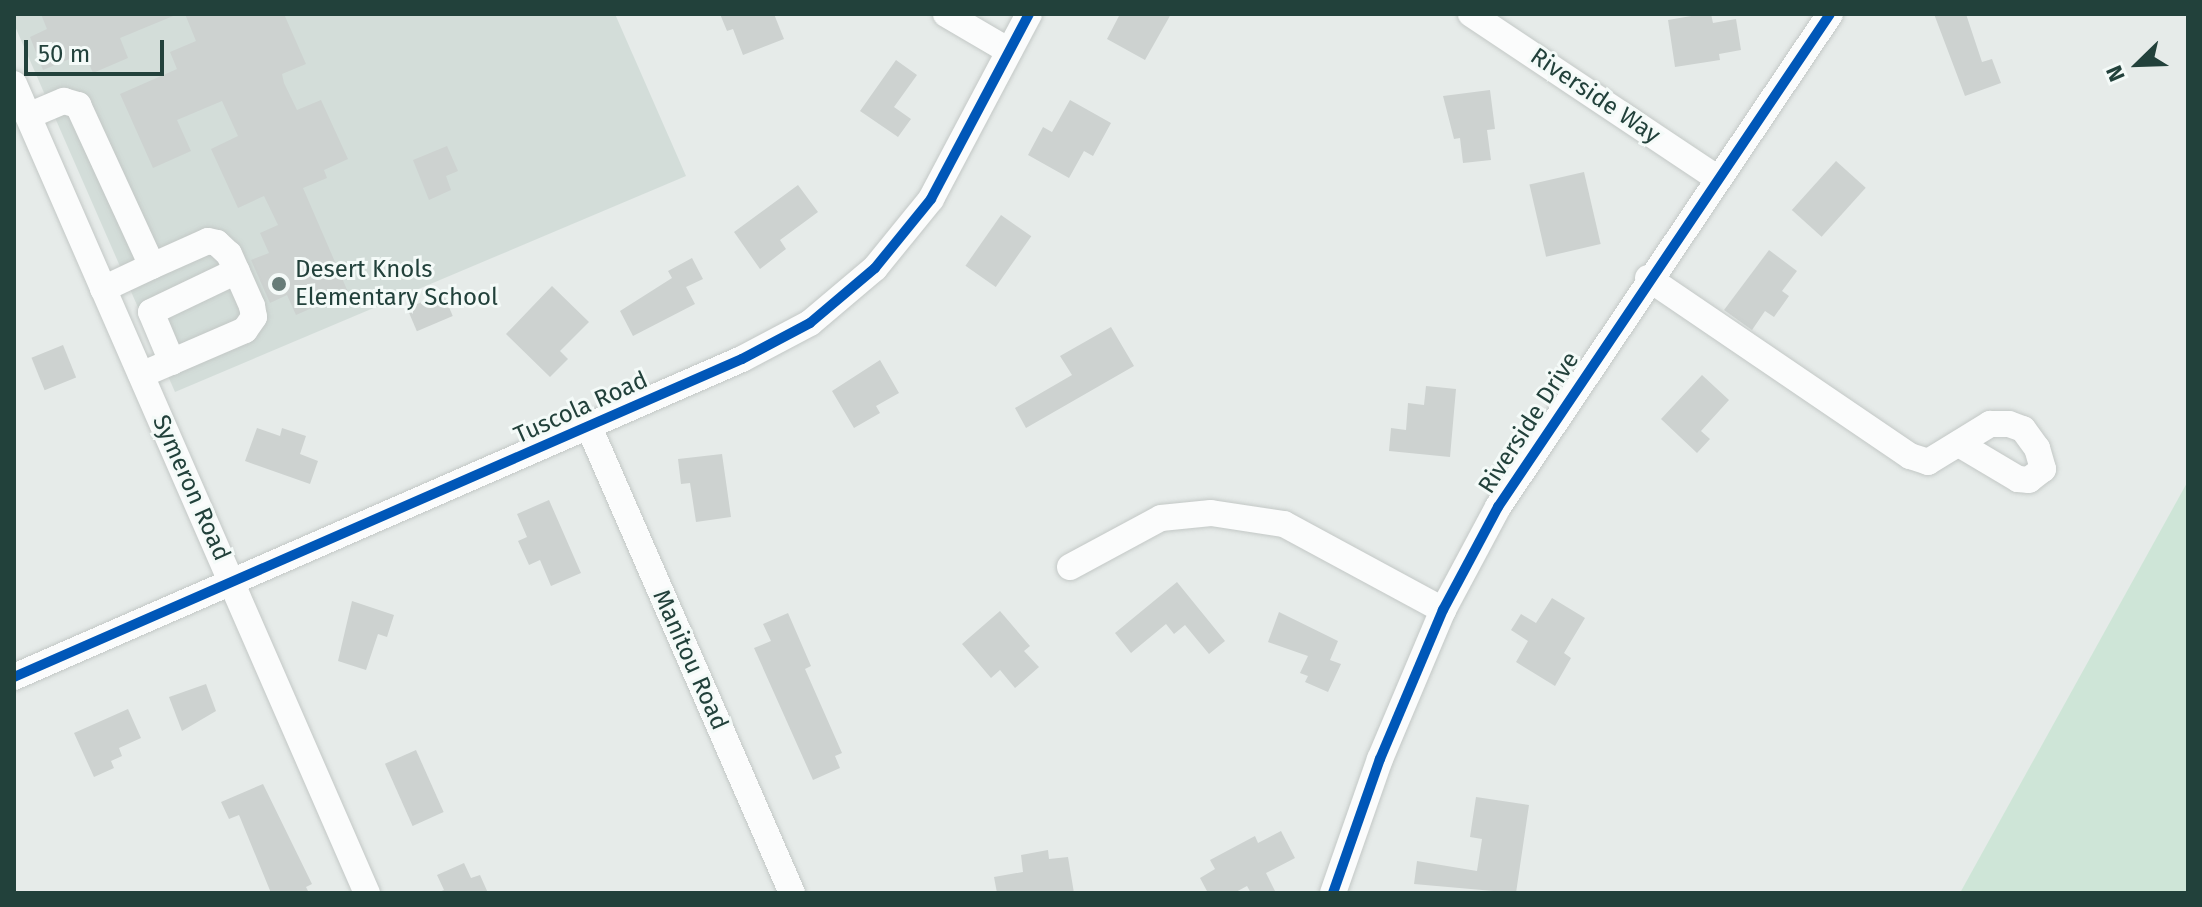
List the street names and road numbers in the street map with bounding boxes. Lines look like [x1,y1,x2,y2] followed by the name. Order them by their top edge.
[1525,42,1665,150] street label: Riverside Way
[1473,347,1585,499] street label: Riverside Drive
[510,366,652,450] street label: Tuscola Road
[146,411,236,565] street label: Symeron Road
[646,585,734,735] street label: Manitou Road

